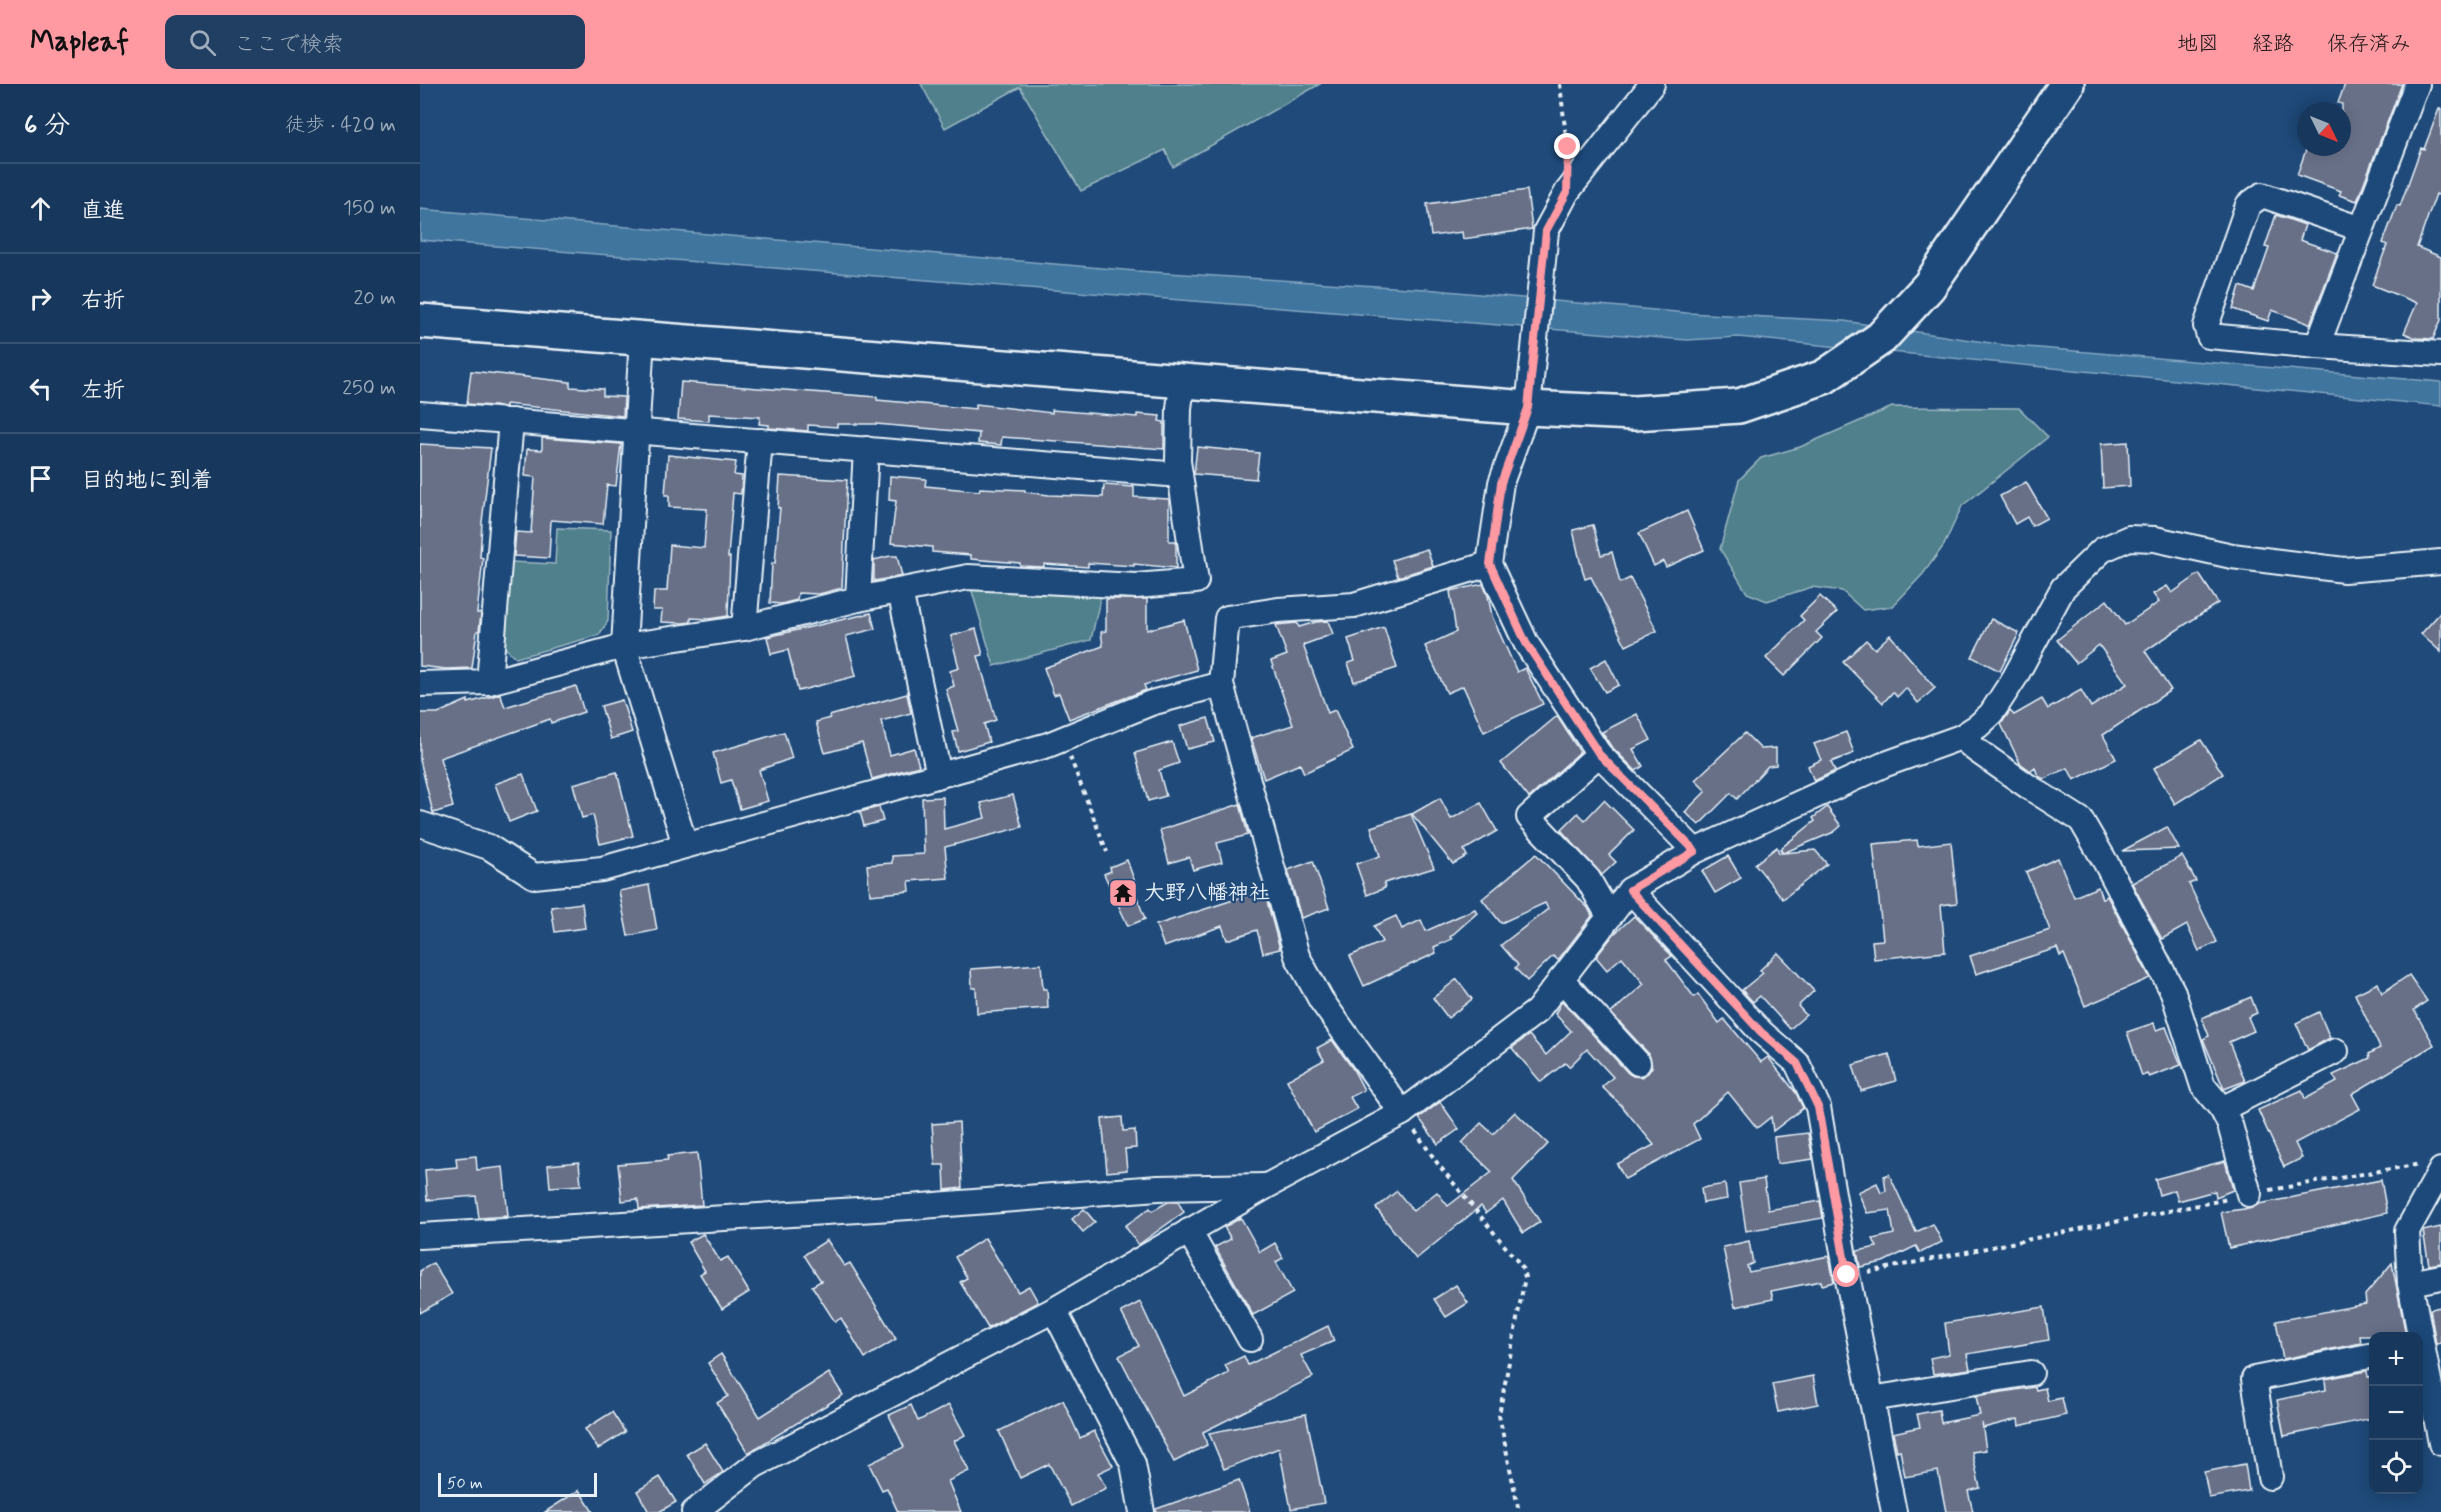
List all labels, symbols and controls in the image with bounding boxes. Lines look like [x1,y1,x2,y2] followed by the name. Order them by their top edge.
[165,15,585,69] search box
[30,24,129,61] text: Mapleaf
[186,26,219,59] icon: search
[2177,30,2219,58] text: 地図
[2252,30,2294,58] text: 経路
[2327,30,2411,58] text: 保存済み
[234,31,344,59] text: ここで検索
[2297,102,2351,156] north arrow
[24,109,70,143] text: 6 分
[285,112,396,139] text: 徒歩 · 420 m
[1554,133,1580,159] route end
[24,192,57,225] icon: ahead
[343,195,396,222] text: 150 m
[81,197,125,225] text: 直進
[24,282,57,315] icon: right
[353,285,396,312] text: 20 m
[81,287,125,315] text: 右折
[24,372,57,405] icon: left
[342,375,396,402] text: 250 m
[81,377,125,405] text: 左折
[24,462,57,495] icon: arrive
[81,467,213,495] text: 目的地に到着
[1107,877,1139,909] temple icon: 大野八幡神社
[1144,879,1270,907] place label: 大野八幡神社
[1833,1261,1859,1287] route start
[2369,1332,2423,1494] map controls
[2369,1332,2423,1386] button: +
[2369,1386,2423,1440] button: −
[2369,1440,2423,1494] button: locate
[438,1470,597,1498] scale bar
[447,1473,483,1494] text: 50 m

